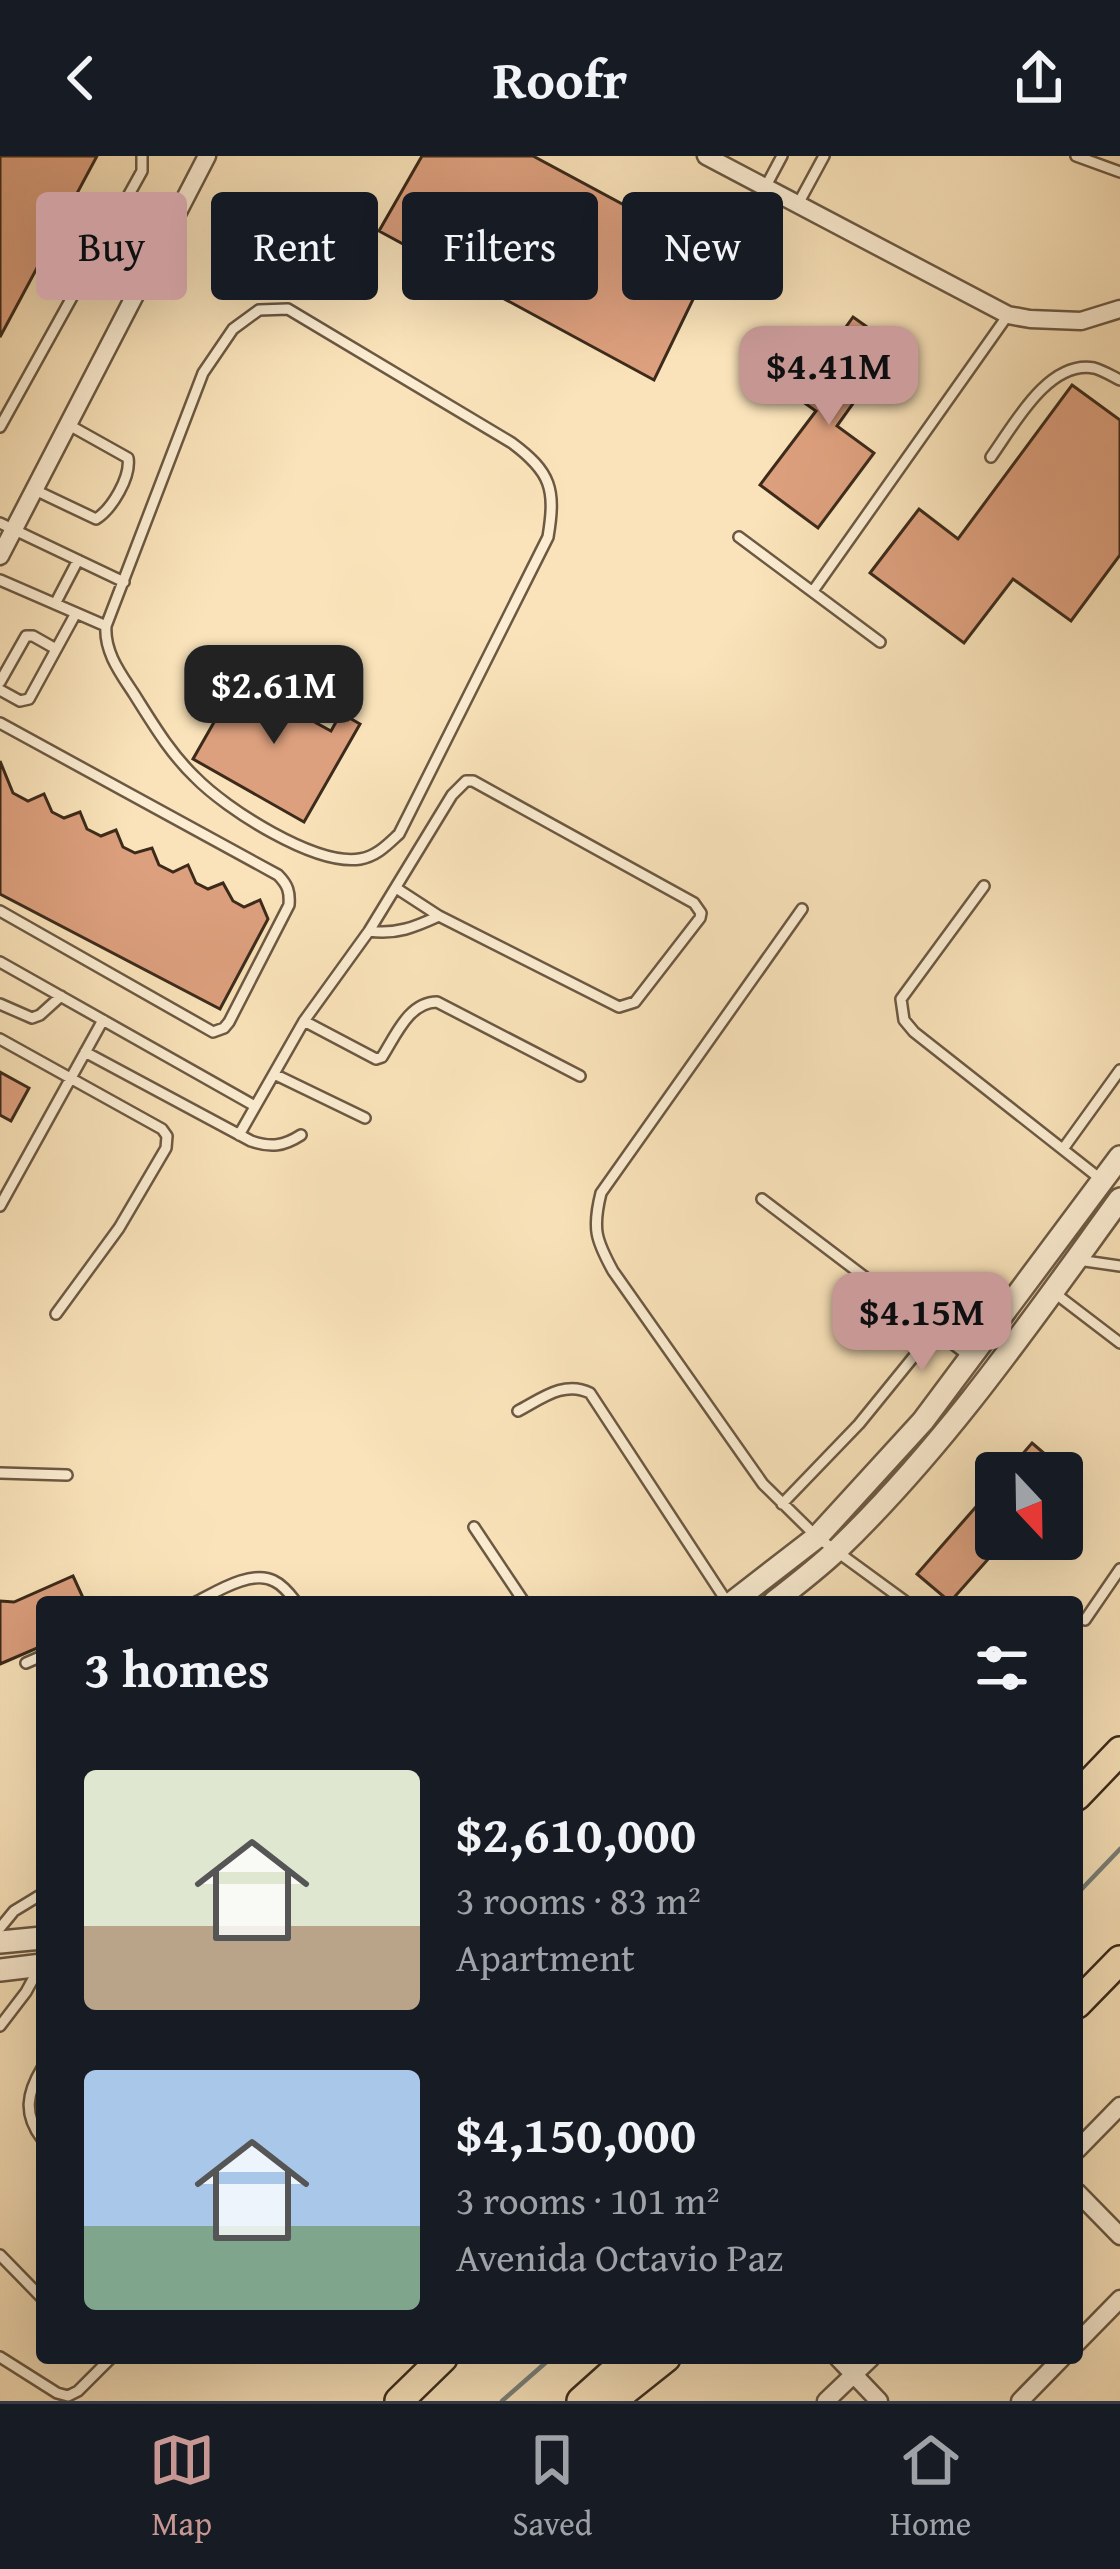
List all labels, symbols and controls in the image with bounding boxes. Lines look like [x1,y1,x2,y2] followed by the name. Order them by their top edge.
[493,39,627,118] text: Roofr
[48,45,114,111] icon: back
[1006,45,1072,111] icon: share
[36,192,187,300] chip: Buy
[211,192,378,300] chip: Rent
[402,192,598,300] chip: Filters
[622,192,783,300] chip: New
[731,326,927,428] pin: $4.41M
[766,336,892,393] text: $4.41M
[176,645,372,747] pin: $2.61M
[211,655,337,712] text: $2.61M
[824,1272,1020,1374] pin: $4.15M
[859,1282,985,1339] text: $4.15M
[975,1452,1083,1560] north arrow
[975,1452,1083,1560] map controls
[84,1631,270,1706] text: 3 homes
[969,1635,1035,1701] icon: filters
[456,1796,696,1871] text: $2,610,000
[180,1818,324,1962] icon: home
[456,1871,701,1928] text: 3 rooms · 83 m²
[456,1928,635,1985] text: Apartment
[456,2096,696,2171] text: $4,150,000
[180,2118,324,2262] icon: home
[456,2171,720,2228] text: 3 rooms · 101 m²
[456,2228,783,2285] text: Avenida Octavio Paz
[149,2427,215,2547] tab: Map
[512,2427,592,2547] tab: Saved
[890,2427,971,2547] tab: Home

